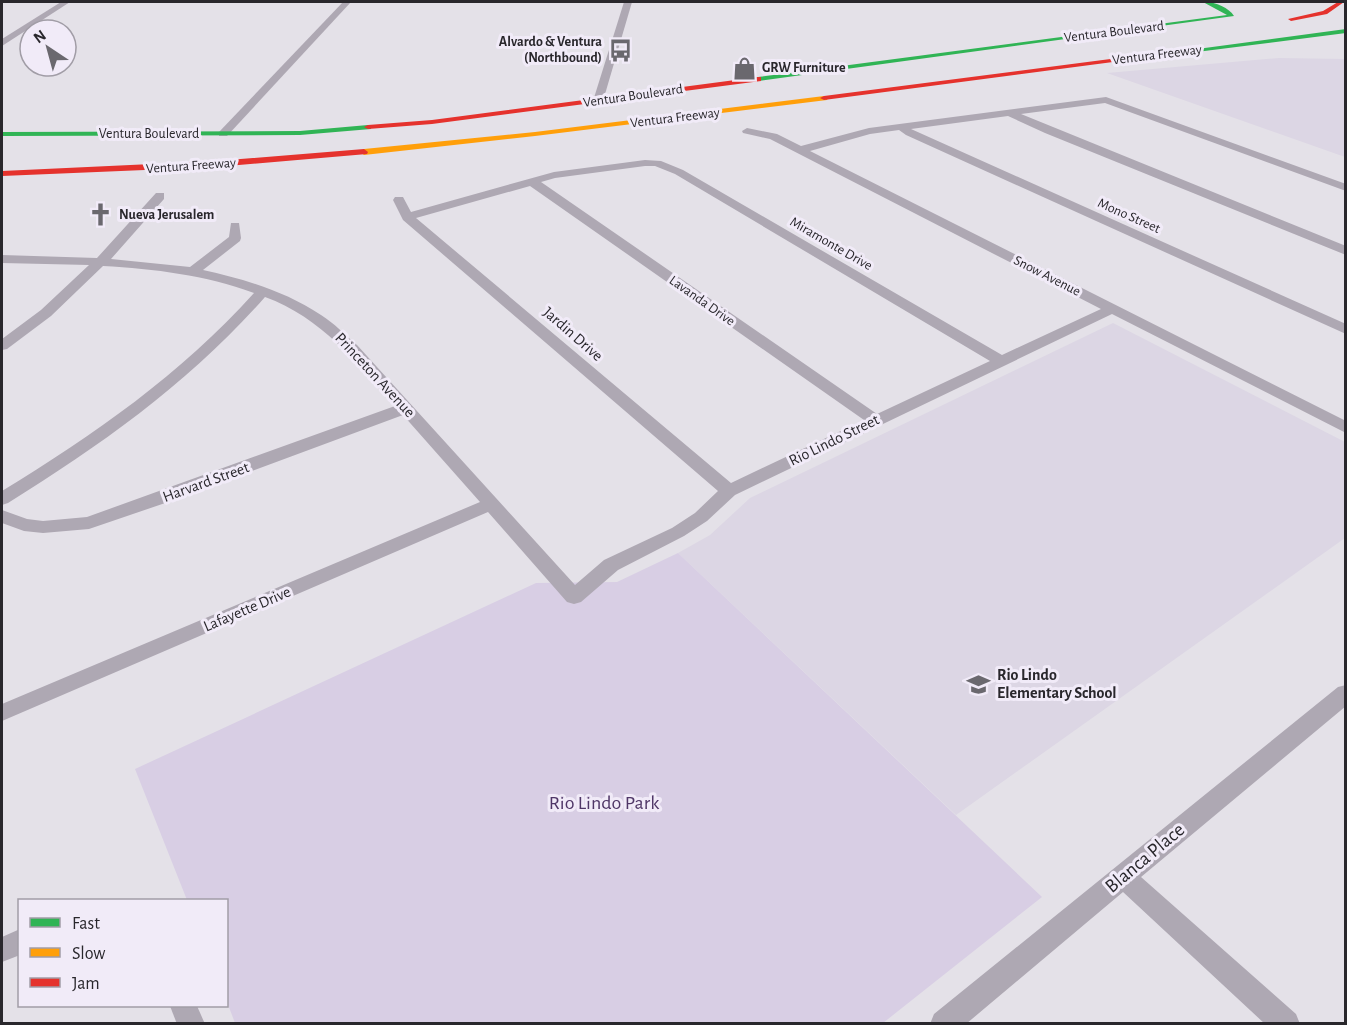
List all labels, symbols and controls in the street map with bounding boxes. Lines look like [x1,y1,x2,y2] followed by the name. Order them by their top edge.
[18,18,78,78] north arrow
[1063,19,1165,45] street label: Ventura Boulevard
[31,27,49,46] text: N
[499,35,602,65] place label: Alvardo & Ventura (Northbound)
[607,37,633,63] bus stop icon: Alvardo & Ventura (Northbound)
[1111,43,1203,67] street label: Ventura Freeway
[731,55,757,81] shop icon: GRW Furniture
[762,61,846,75] place label: GRW Furniture
[582,82,684,110] street label: Ventura Boulevard
[629,106,721,130] street label: Ventura Freeway
[99,127,199,141] street label: Ventura Boulevard
[146,156,236,176] street label: Ventura Freeway
[1096,196,1163,236] street label: Mono Street
[88,202,114,228] church icon: Nueva Jerusalem
[119,208,214,222] place label: Nueva Jerusalem
[787,215,875,273] street label: Miramonte Drive
[1011,253,1083,299] street label: Snow Avenue
[667,273,737,329] street label: Lavanda Drive
[540,304,606,364] street label: Jardin Drive
[332,330,418,420] street label: Princeton Avenue
[786,411,882,469] street label: Rio Lindo Street
[161,459,251,505] street label: Harvard Street
[201,583,293,635] street label: Lafayette Drive
[997,667,1117,702] place label: Rio Lindo Elementary School
[966,671,992,697] school or university icon: Rio Lindo Elementary School
[549,793,659,813] park label: Rio Lindo Park
[1102,819,1188,897] street label: Blanca Place
[18,899,228,1007] legend
[72,915,100,933] text: Fast
[72,945,105,963] text: Slow
[72,975,100,993] text: Jam

